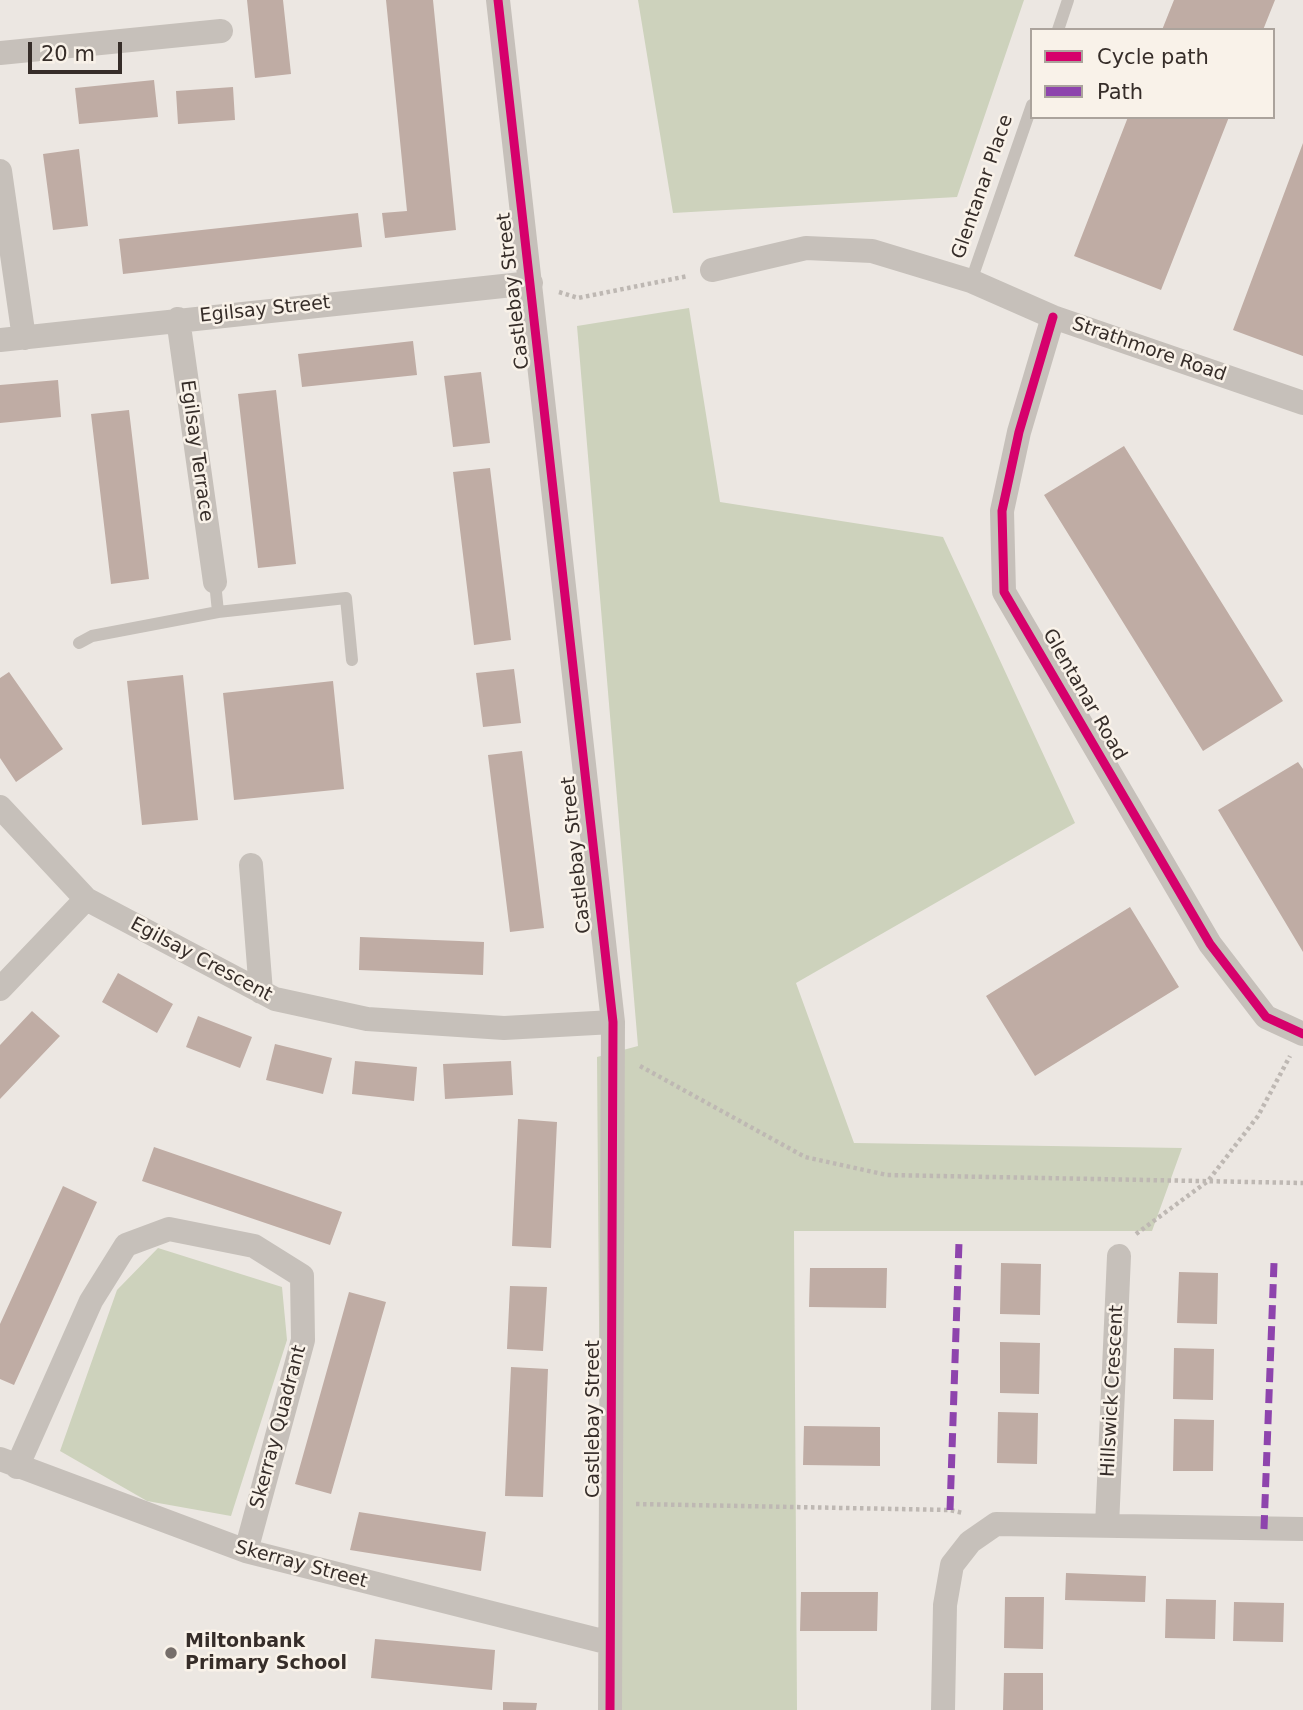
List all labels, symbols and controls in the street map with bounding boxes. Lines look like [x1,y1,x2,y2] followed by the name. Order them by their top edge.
[32,28,126,72] scale bar
[1030,28,1275,119] legend
[41,42,95,66] text: 20 m
[1097,45,1209,69] text: Cycle path
[1097,80,1143,104] text: Path
[948,112,1018,262] street label: Glentanar Place
[493,211,535,371] street label: Castlebay Street
[199,292,331,328] street label: Egilsay Street
[1069,313,1229,387] street label: Strathmore Road
[175,379,217,523] street label: Egilsay Terrace
[1037,625,1131,765] street label: Glentanar Road
[557,775,597,935] street label: Castlebay Street
[126,913,276,1007] street label: Egilsay Crescent
[1097,1304,1129,1478] street label: Hillswick Crescent
[583,1340,605,1498] street label: Castlebay Street
[246,1343,312,1511] street label: Skerray Quadrant
[232,1536,370,1594] street label: Skerray Street
[185,1631,347,1675] place label: Miltonbank Primary School
[163,1645,179,1661] marker: Miltonbank Primary School

